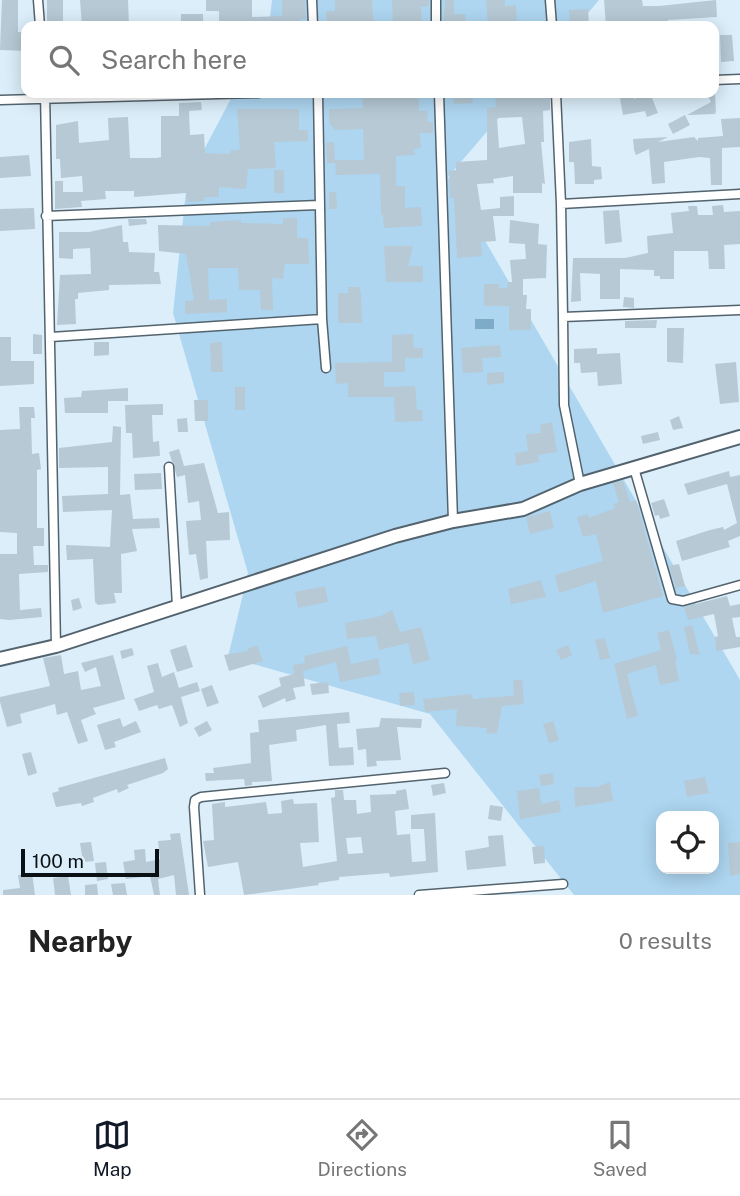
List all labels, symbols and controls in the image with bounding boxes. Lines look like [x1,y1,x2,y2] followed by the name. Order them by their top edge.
[21,21,719,98] search box
[45,41,83,79] icon: search
[101,44,247,75] text: Search here
[656,811,719,874] map controls
[656,811,719,874] button: locate
[21,846,159,878] scale bar
[32,850,84,872] text: 100 m
[28,923,132,959] text: Nearby
[619,927,712,954] text: 0 results
[93,1116,132,1180] tab: Map
[318,1116,407,1180] tab: Directions
[593,1116,647,1180] tab: Saved

